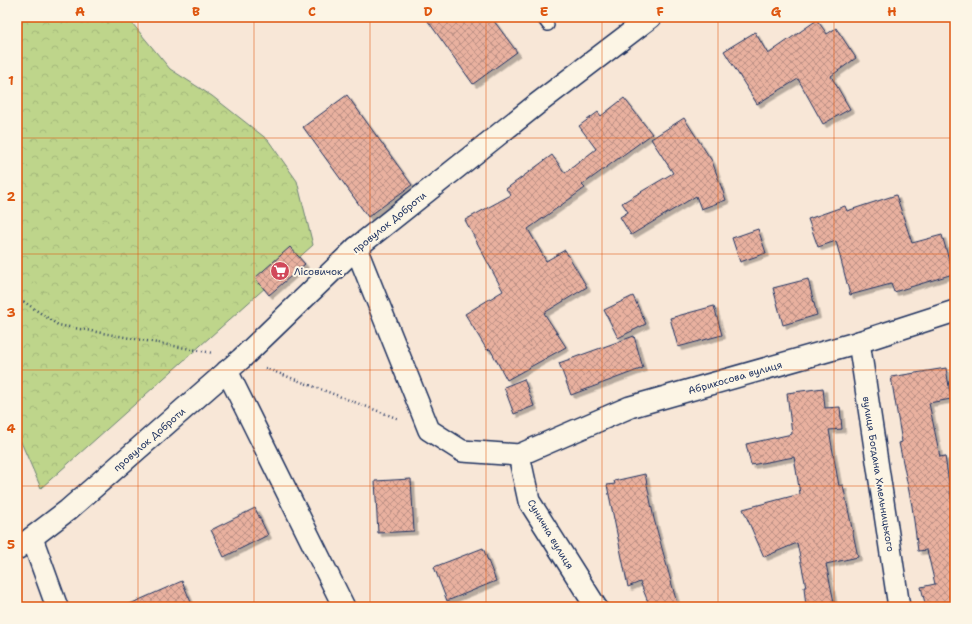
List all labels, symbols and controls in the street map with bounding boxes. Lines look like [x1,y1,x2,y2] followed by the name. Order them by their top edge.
[75,3,85,20] text: A
[192,3,200,20] text: B
[308,3,316,20] text: C
[423,3,433,20] text: D
[540,3,549,20] text: E
[656,3,664,20] text: F
[771,3,782,20] text: G
[887,3,897,20] text: H
[8,72,14,89] text: 1
[6,188,16,205] text: 2
[350,188,429,256] street label: провулок Доброти
[269,260,291,282] supermarket icon: Лісовичок
[294,265,343,278] place label: Лісовичок
[6,304,16,321] text: 3
[687,358,784,397] street label: Абрикосова вулиця
[860,395,897,553] street label: вулиця Богдана Хмельницького
[111,404,188,474] street label: провулок Доброти
[6,420,16,437] text: 4
[525,497,577,572] street label: Сунична вулиця
[7,536,15,553] text: 5

